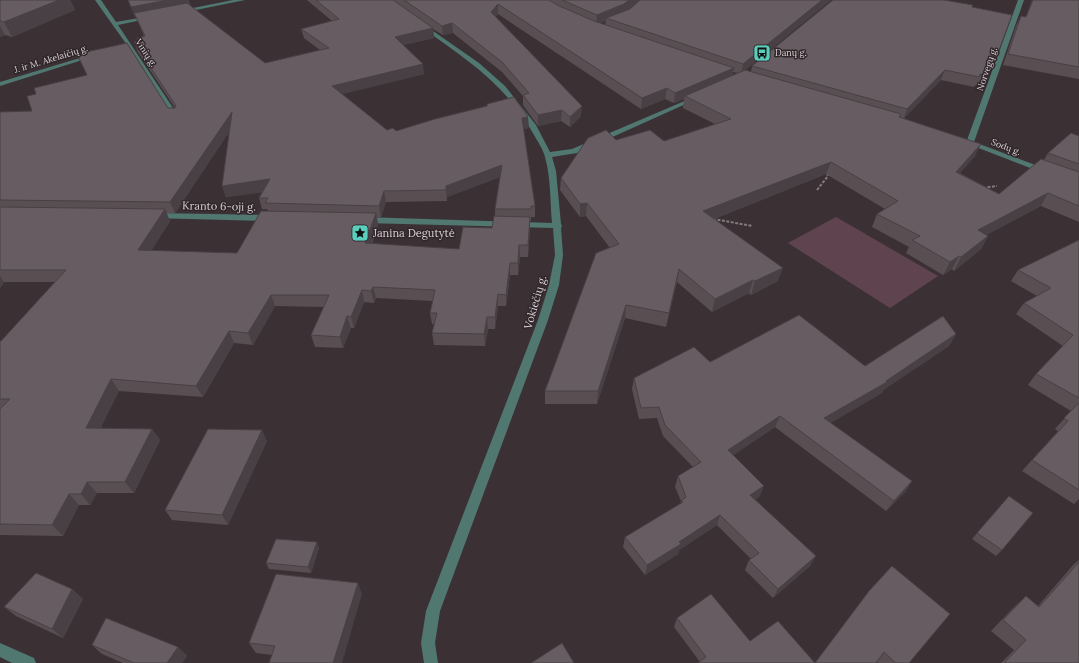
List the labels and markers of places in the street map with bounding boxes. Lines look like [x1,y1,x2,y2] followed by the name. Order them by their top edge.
[752,43,772,63] bus stop icon: Danų g.
[775,47,807,58] place label: Danų g.
[350,223,370,243] place icon: Janina Degutytė
[372,226,455,240] place label: Janina Degutytė

